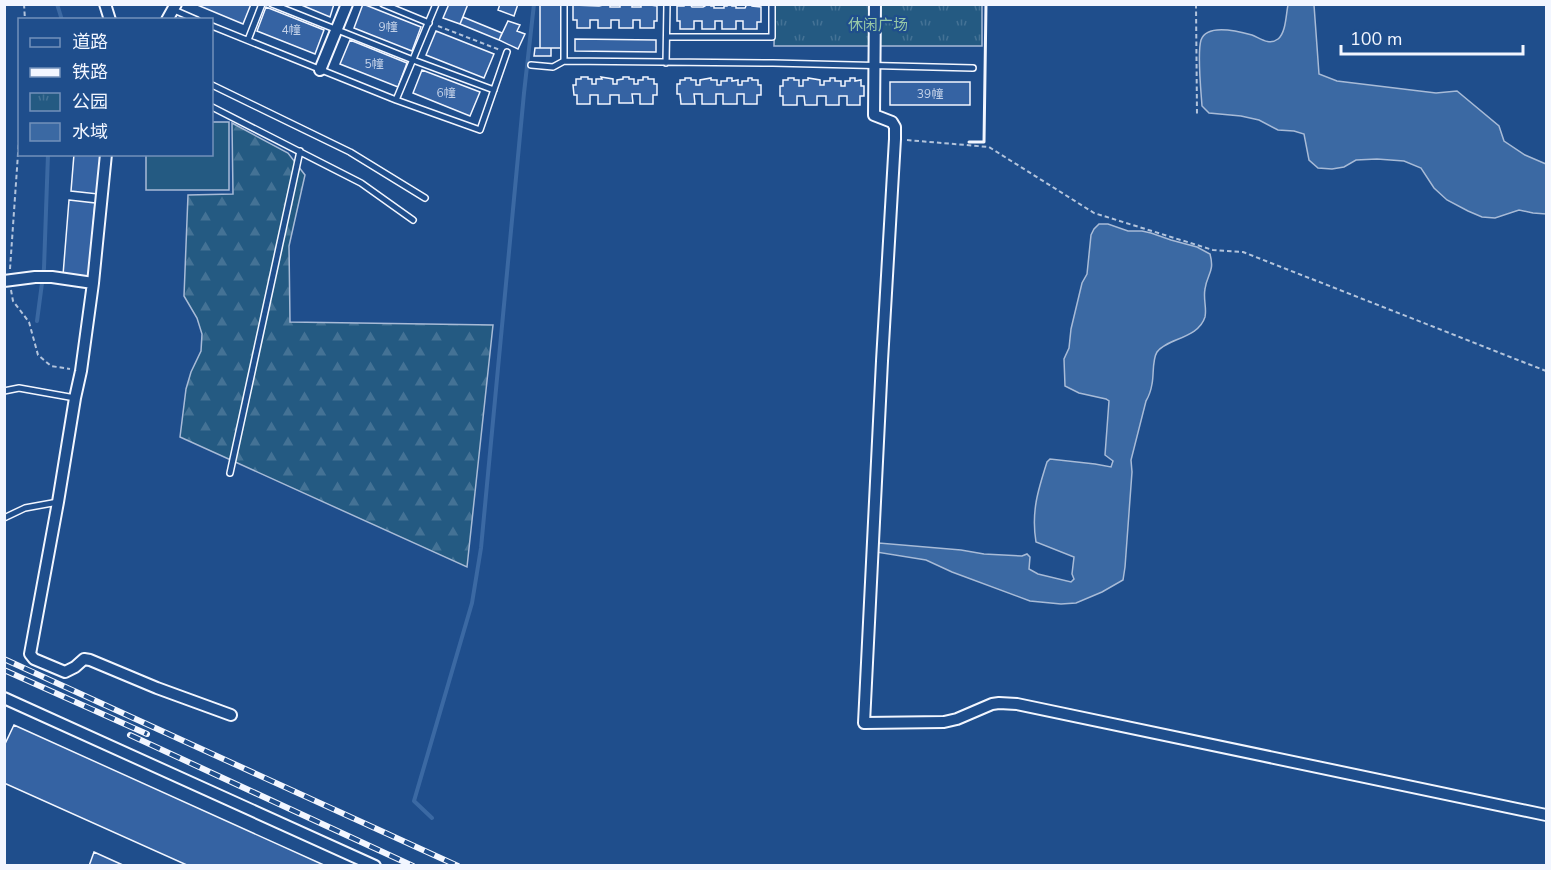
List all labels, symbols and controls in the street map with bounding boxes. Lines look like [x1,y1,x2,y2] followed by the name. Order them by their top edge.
[848,15,908,35] park label: 休闲广场
[18,18,213,156] legend
[1341,18,1522,56] scale bar
[378,19,398,35] house number: 9幢
[281,22,301,38] house number: 4幢
[1350,27,1402,51] text: 100 m
[72,30,108,54] text: 道路
[364,56,384,72] house number: 5幢
[72,60,108,84] text: 铁路
[436,85,456,101] house number: 6幢
[917,86,943,102] house number: 39幢
[72,90,108,114] text: 公园
[72,120,108,144] text: 水域

